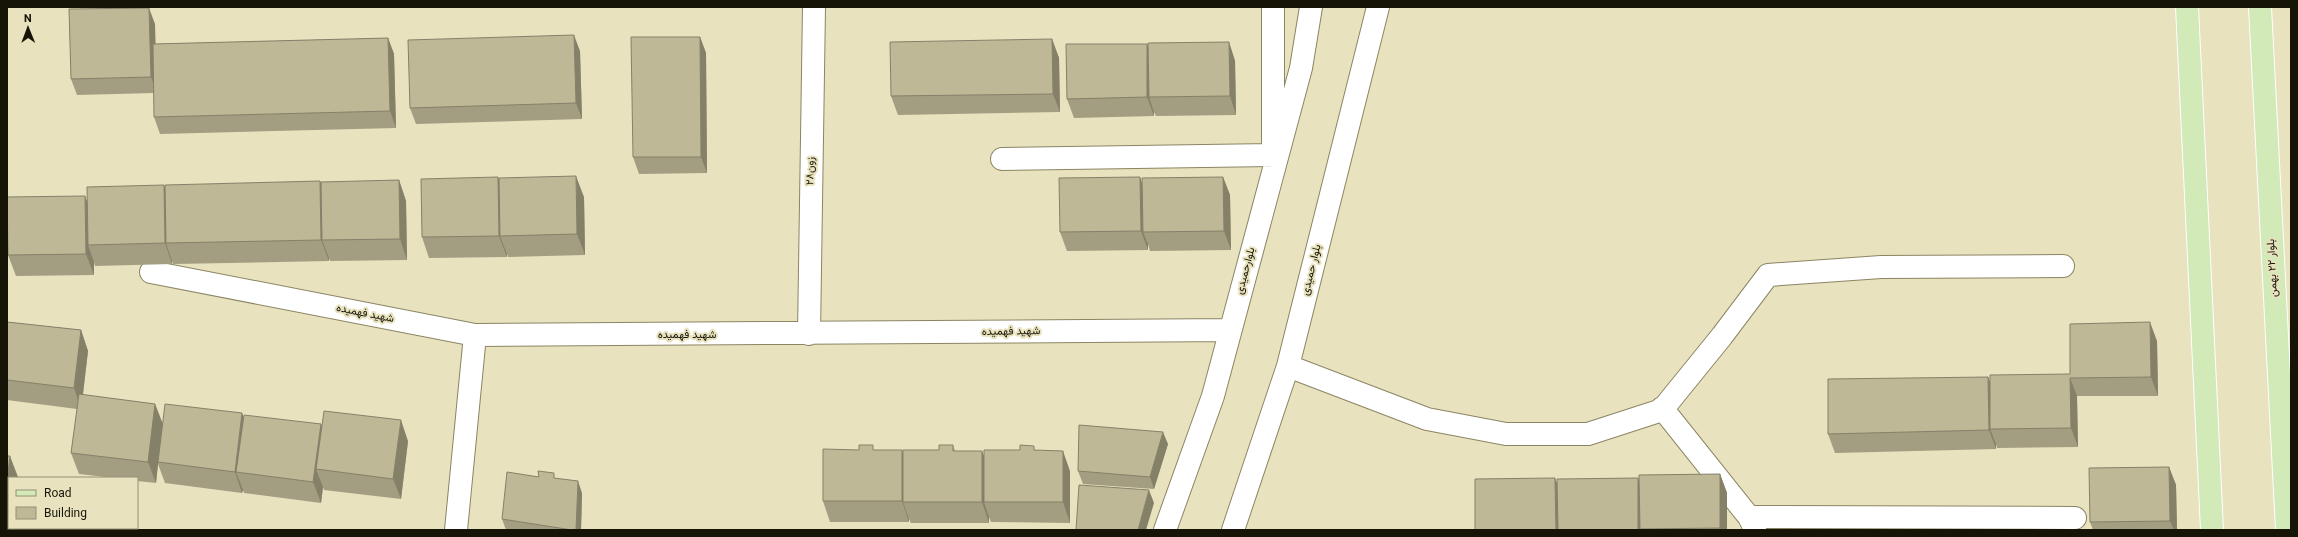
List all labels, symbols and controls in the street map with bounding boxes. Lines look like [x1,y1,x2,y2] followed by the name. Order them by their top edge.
[8,8,48,48] north arrow
[24,11,32,28] text: N
[802,157,820,185] street label: زون۲۸
[2263,238,2283,298] street label: بلوار ۲۲ بهمن
[1297,243,1327,297] street label: بلوار حمیدی
[1232,245,1260,297] street label: بلوارحمیدی
[335,300,396,328] street label: شهید فهمیده
[981,323,1041,341] street label: شهید فهمیده
[658,327,717,344] street label: شهید فهمیده
[8,477,138,529] legend
[44,485,72,503] text: Road
[44,505,87,523] text: Building

